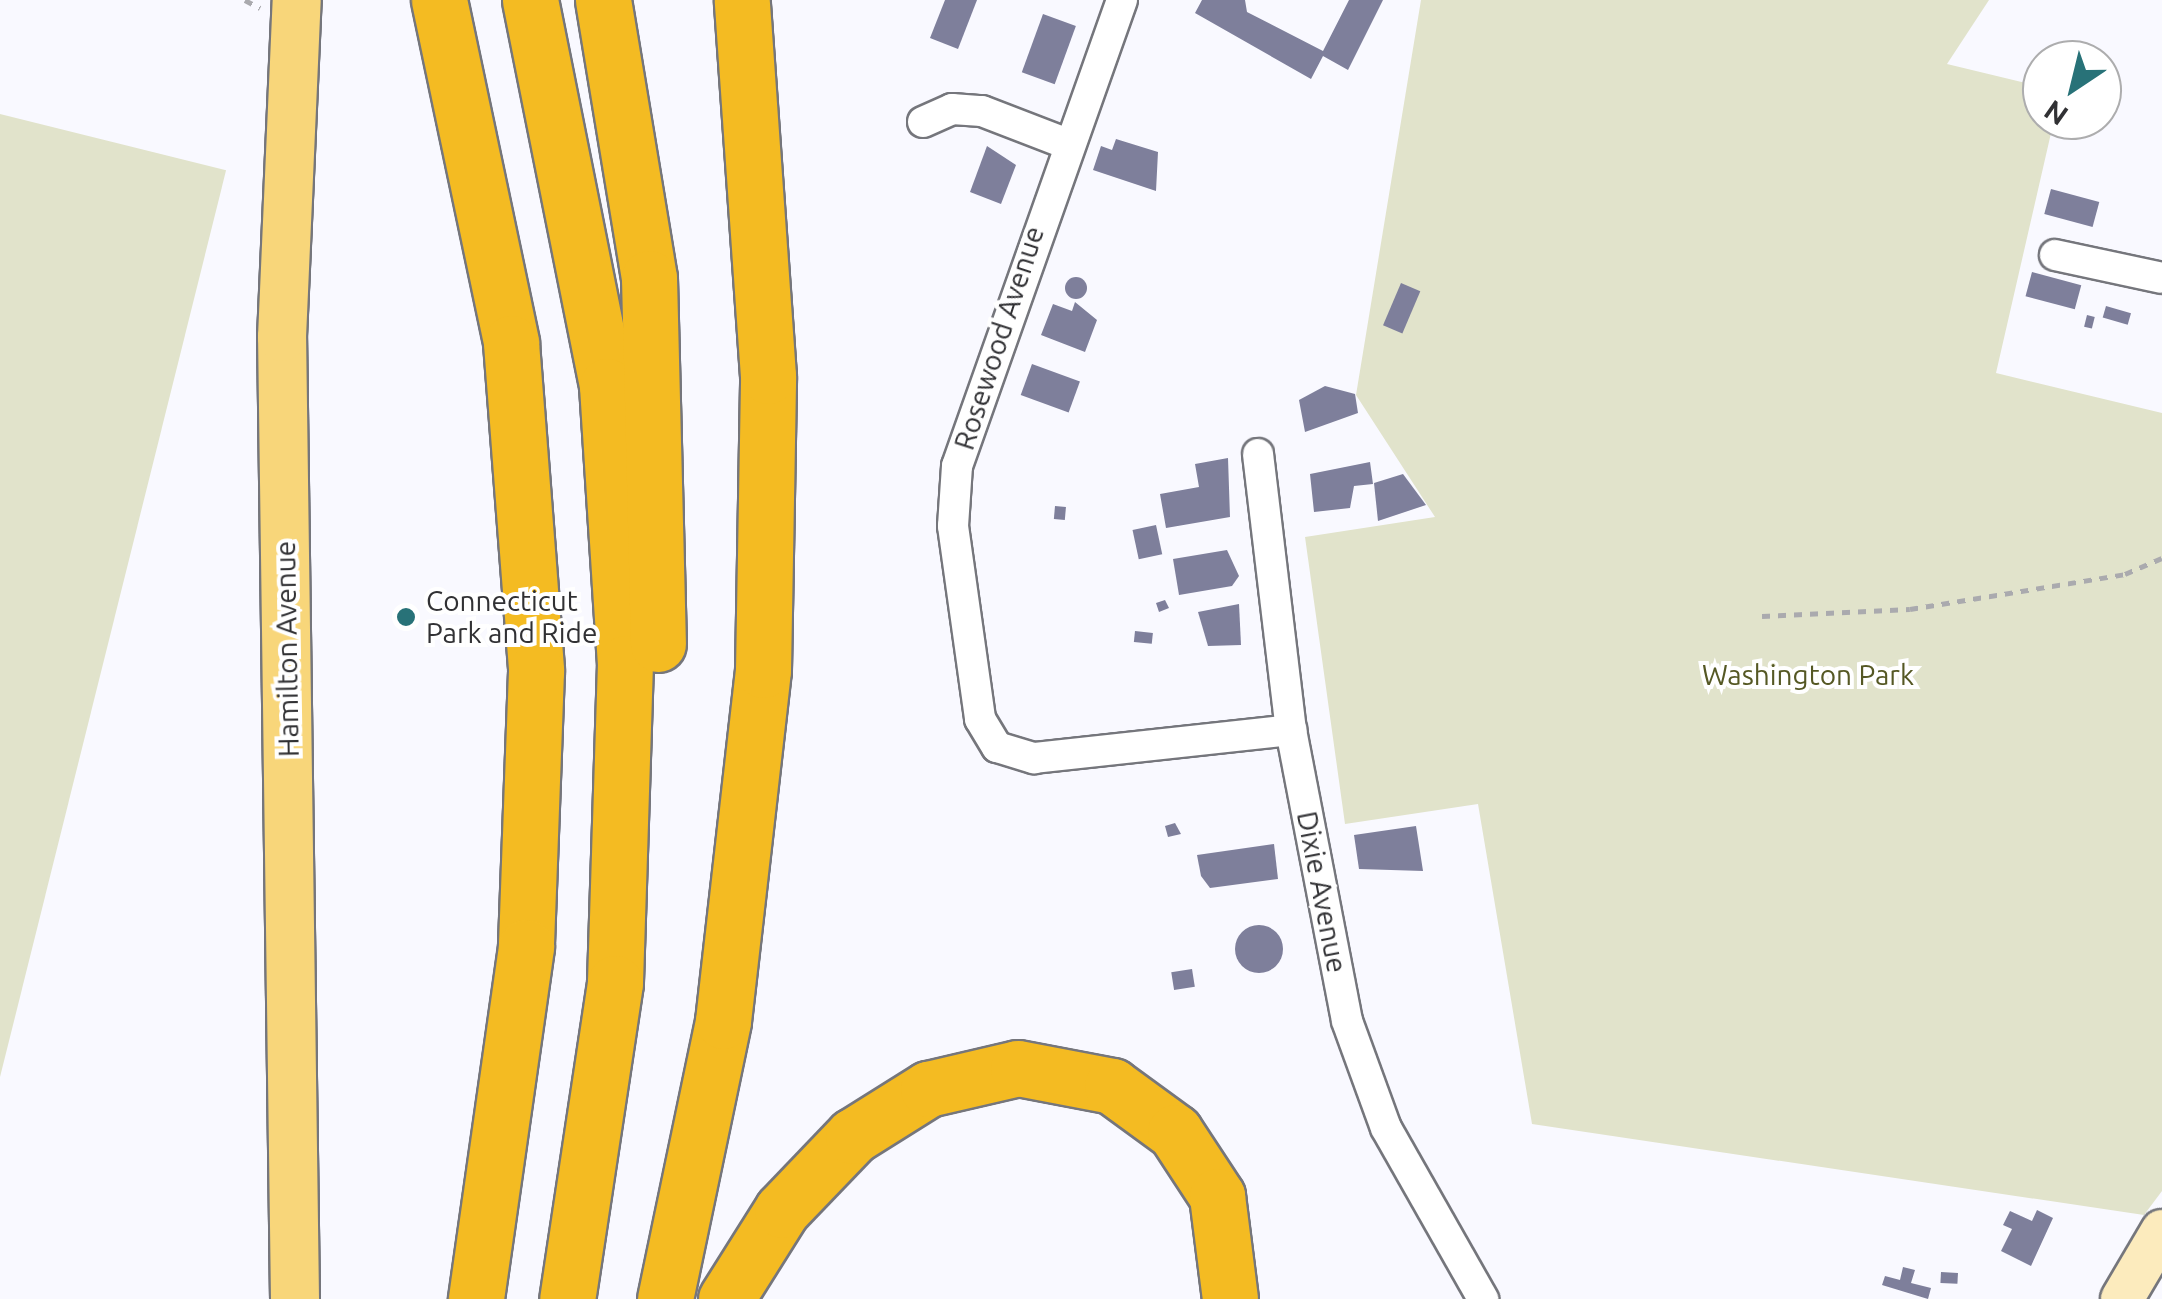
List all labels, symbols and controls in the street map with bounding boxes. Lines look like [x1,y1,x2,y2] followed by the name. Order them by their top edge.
[2022,40,2122,140] north arrow
[2038,95,2073,132] text: N
[947,222,1051,454] street label: Rosewood Avenue
[268,541,306,757] street label: Hamilton Avenue
[426,584,597,650] place label: Connecticut Park and Ride
[395,606,417,628] marker: Connecticut Park and Ride
[1702,658,1914,692] park label: Washington Park
[1290,808,1354,976] street label: Dixie Avenue

